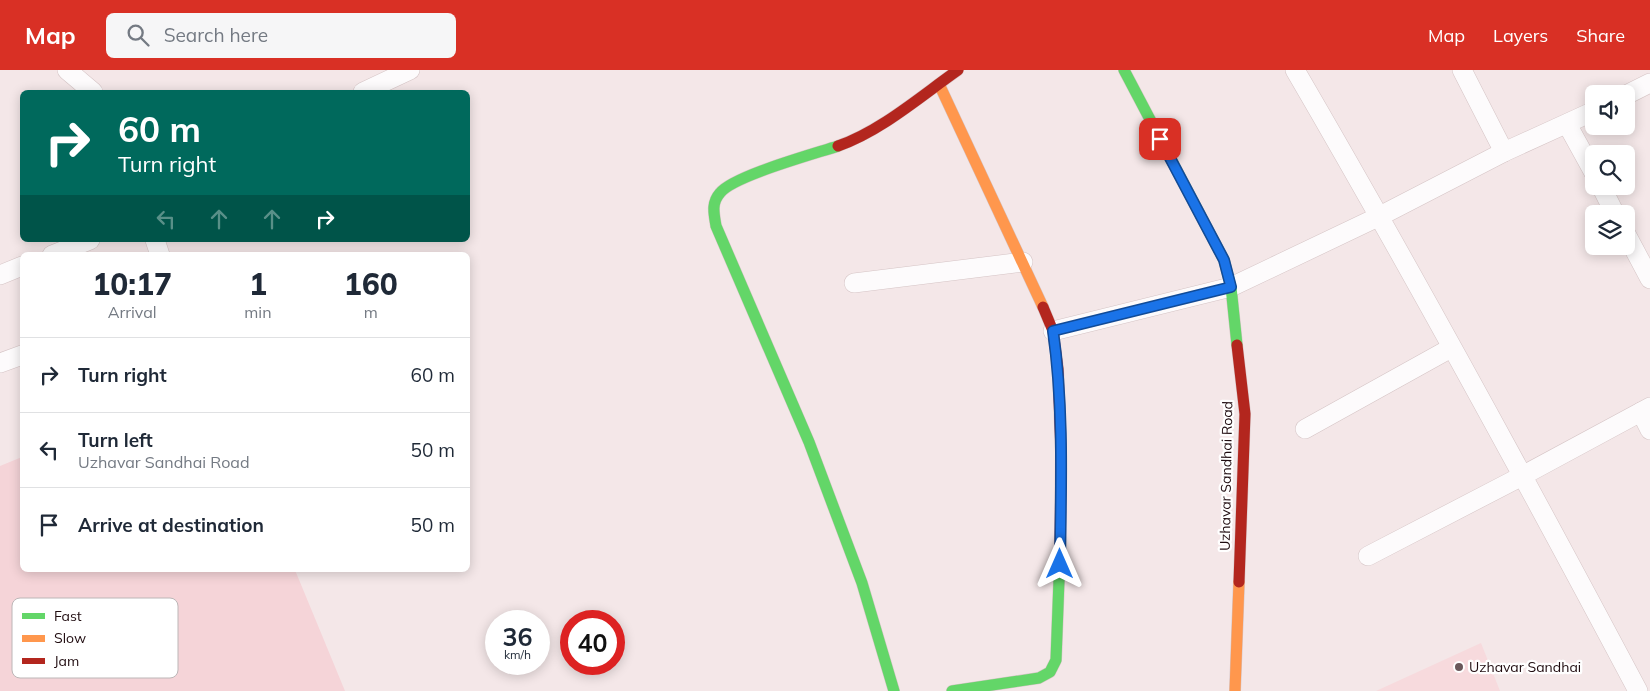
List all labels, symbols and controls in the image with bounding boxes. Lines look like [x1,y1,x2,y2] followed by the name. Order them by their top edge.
[106,13,456,58] search box
[25,20,76,50] text: Map
[124,21,152,49] icon: search
[164,23,268,47] text: Search here
[1428,24,1465,47] text: Map
[1493,24,1548,47] text: Layers
[1576,24,1625,47] text: Share
[1585,85,1635,255] map controls
[1585,85,1635,135] button: sound
[118,107,201,151] text: 60 m
[35,110,100,175] icon: right
[1139,118,1181,160] pin
[1146,125,1174,153] icon: arrive
[1585,145,1635,195] button: search
[118,150,216,178] text: Turn right
[152,205,180,233] icon: left
[205,205,233,233] icon: ahead
[258,205,286,233] icon: ahead
[311,205,339,233] icon: right
[1585,205,1635,255] button: layers
[92,265,172,303] text: 10:17
[249,265,267,303] text: 1
[344,265,398,303] text: 160
[108,302,157,322] text: Arrival
[244,302,272,322] text: min
[364,302,378,322] text: m
[35,361,63,389] icon: right
[78,363,167,387] text: Turn right
[411,363,455,387] text: 60 m
[1216,401,1236,551] street label: Uzhavar Sandhai Road
[78,428,153,452] text: Turn left
[35,436,63,464] icon: left
[411,438,455,462] text: 50 m
[78,452,250,472] text: Uzhavar Sandhai Road
[35,511,63,539] icon: arrive
[78,513,264,537] text: Arrive at destination
[411,513,455,537] text: 50 m
[1033,537,1085,589] position arrow
[12,598,178,678] legend
[54,607,82,625] text: Fast
[560,610,625,675] speed limit sign: 40
[502,621,533,652] text: 36
[54,629,86,647] text: Slow
[504,647,531,662] text: km/h
[54,652,79,670] text: Jam
[1469,658,1581,676] place label: Uzhavar Sandhai
[1453,661,1465,673] marker: Uzhavar Sandhai

